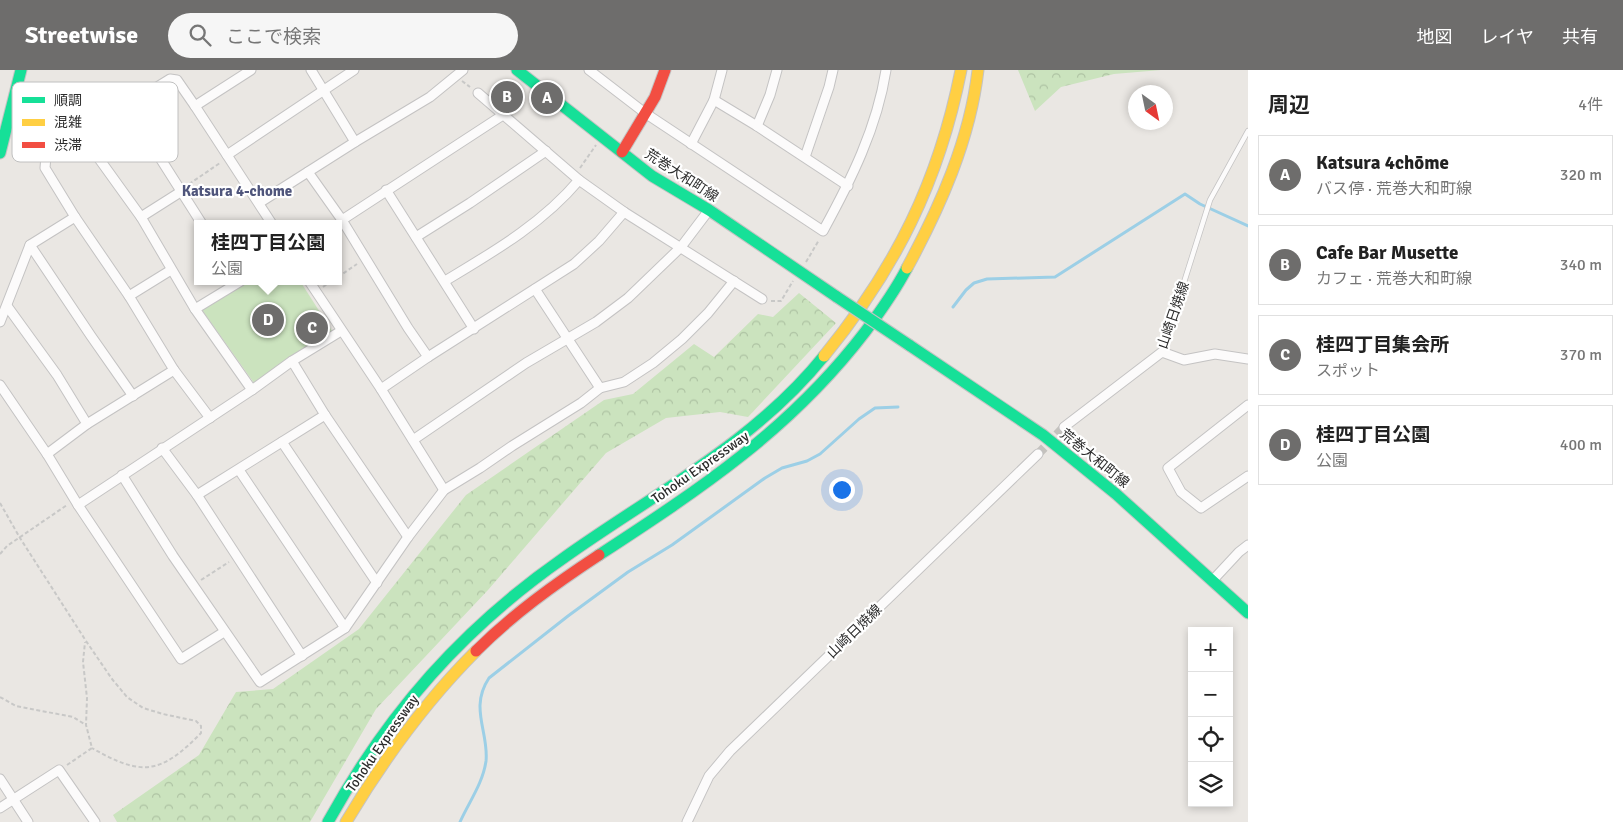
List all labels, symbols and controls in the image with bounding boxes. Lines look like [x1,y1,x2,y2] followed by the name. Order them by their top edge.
[168,13,518,58] search box
[25,20,138,50] text: Streetwise
[186,21,214,49] icon: search
[226,25,321,49] text: ここで検索
[1417,26,1453,48] text: 地図
[1481,26,1534,48] text: レイヤ
[1562,26,1598,48] text: 共有
[491,78,523,116] pin: B
[531,79,563,117] pin: A
[12,82,178,162] legend
[1128,85,1173,130] north arrow
[54,92,82,109] text: 順調
[1268,92,1310,118] text: 周辺
[1578,95,1603,115] text: 4件
[54,114,82,131] text: 混雑
[54,137,82,154] text: 渋滞
[642,145,722,205] street label: 荒巻大和町線
[1316,151,1449,175] text: Katsura 4chōme
[1280,165,1290,185] text: A
[1560,165,1602,185] text: 320 m
[1316,179,1472,199] text: バス停 · 荒巻大和町線
[182,182,292,200] district label: Katsura 4-chome
[194,220,342,285] popup
[211,231,325,255] text: 桂四丁目公園
[1316,241,1458,265] text: Cafe Bar Musette
[1280,255,1290,275] text: B
[1560,255,1602,275] text: 340 m
[211,259,243,279] text: 公園
[1316,269,1472,289] text: カフェ · 荒巻大和町線
[1154,279,1193,351] street label: 山崎日焼線
[252,301,284,339] pin: D
[296,309,328,347] pin: C
[1316,333,1449,357] text: 桂四丁目集会所
[1280,345,1290,365] text: C
[1560,345,1602,365] text: 370 m
[1316,361,1380,381] text: スポット
[1316,423,1430,447] text: 桂四丁目公園
[1057,425,1133,491] street label: 荒巻大和町線
[648,427,753,507] street label: Tohoku Expressway
[1280,435,1290,455] text: D
[1560,435,1602,455] text: 400 m
[1316,451,1348,471] text: 公園
[829,477,855,503] your location
[823,601,885,662] street label: 山崎日焼線
[1188,627,1233,807] map controls
[1188,627,1233,672] button: +
[1188,672,1233,717] button: −
[343,691,423,795] street label: Tohoku Expressway
[1188,717,1233,762] button: locate
[1188,762,1233,807] button: layers

